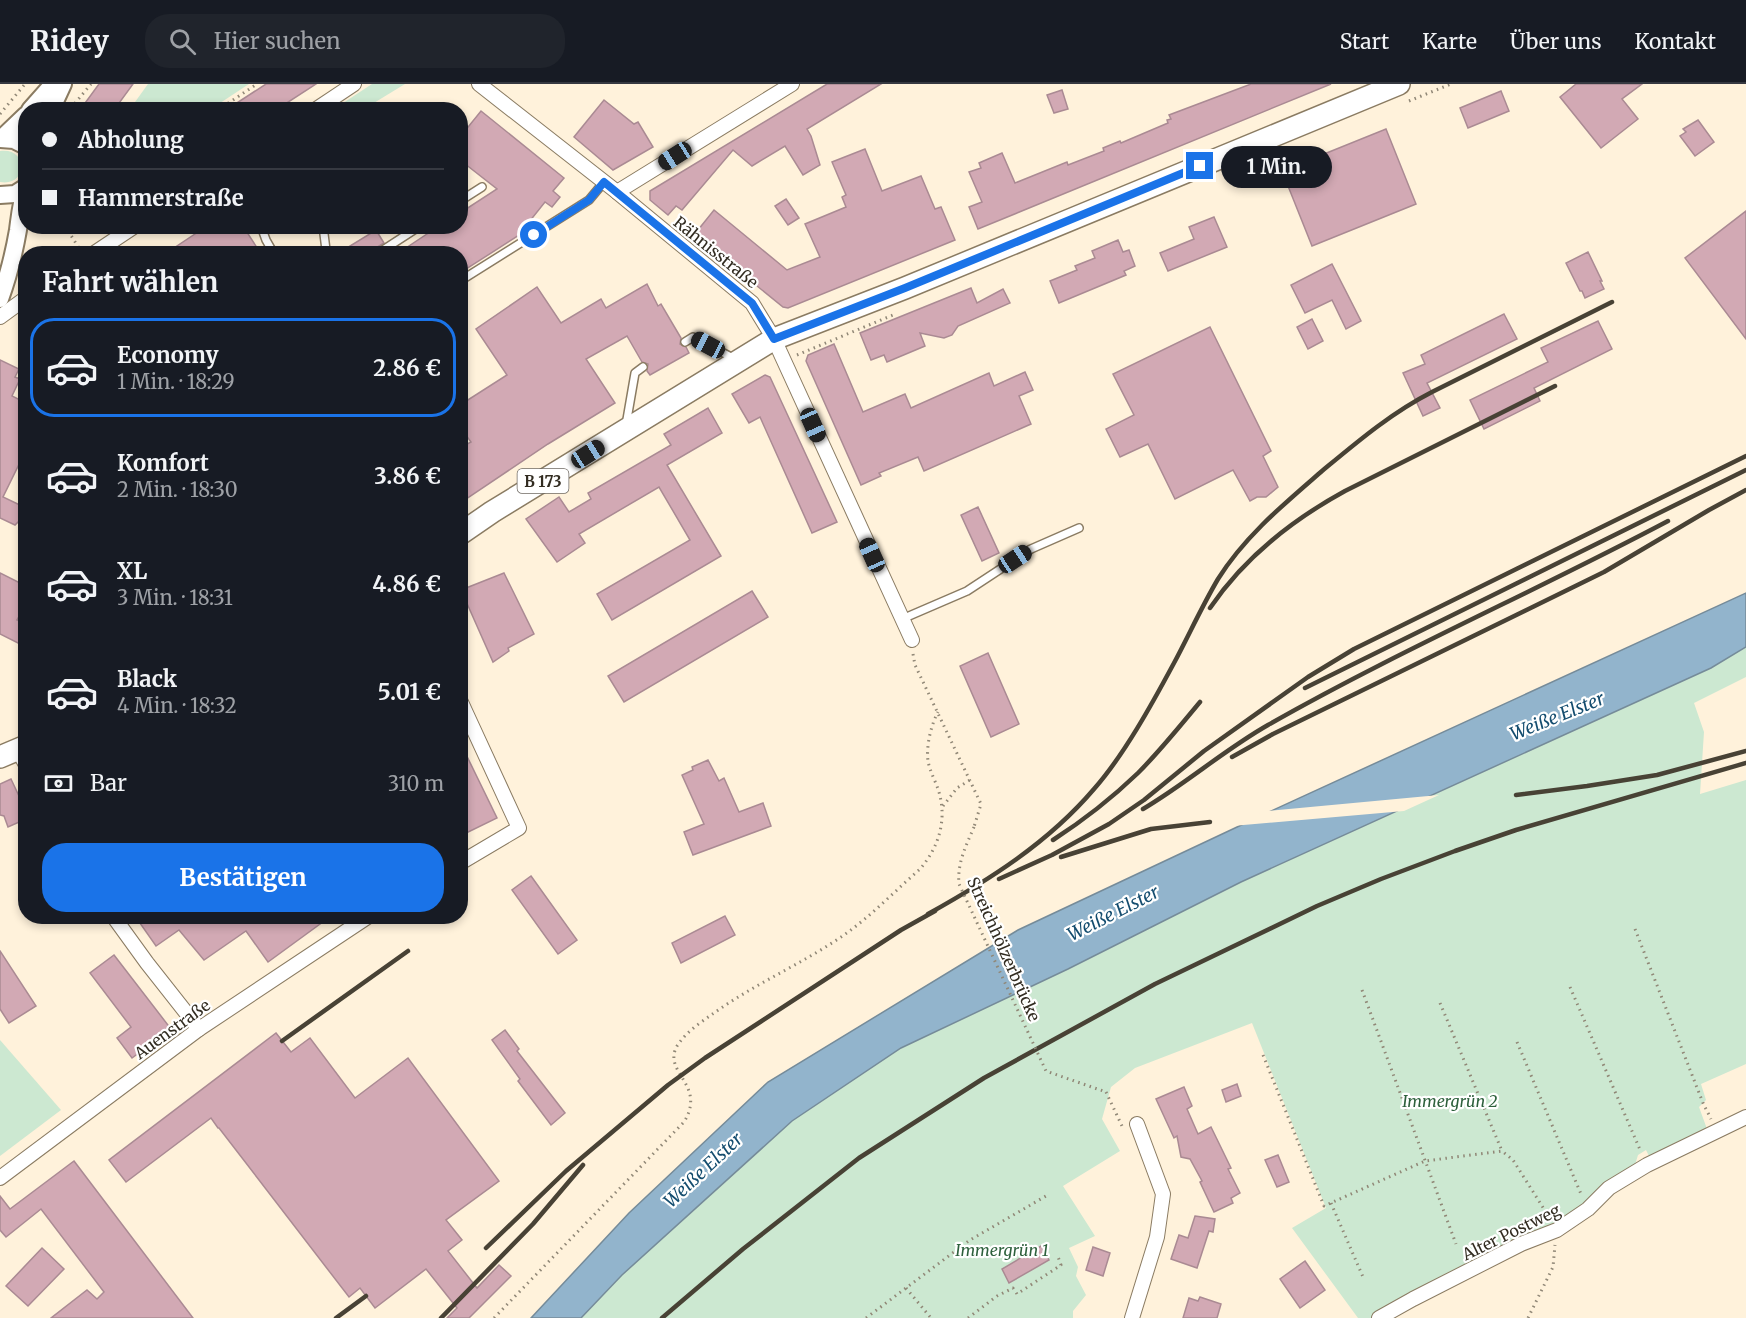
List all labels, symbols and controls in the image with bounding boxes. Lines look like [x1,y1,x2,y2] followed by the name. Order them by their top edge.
[145,14,565,68] search box
[30,23,109,59] text: Ridey
[166,25,199,58] icon: search
[214,27,341,55] text: Hier suchen
[1340,28,1389,55] text: Start
[1422,28,1477,55] text: Karte
[1510,28,1601,55] text: Über uns
[1634,28,1716,55] text: Kontakt
[78,126,184,154] text: Abholung
[655,139,695,173] car
[1221,145,1332,187] callout: 1 Min.
[1186,152,1213,179] route end
[1247,154,1306,179] text: 1 Min.
[78,184,244,212] text: Hammerstraße
[670,212,762,292] street label: Rähnisstraße
[520,221,547,248] route start
[42,265,218,299] text: Fahrt wählen
[688,329,728,361] car
[45,341,99,395] icon: car
[117,341,218,369] text: Economy
[373,354,441,382] text: 2.86 €
[117,369,235,394] text: 1 Min. · 18:29
[797,405,829,445] car
[568,437,608,471] car
[45,449,99,503] icon: car
[117,449,209,477] text: Komfort
[374,462,441,490] text: 3.86 €
[518,469,568,493] road number: B 173
[117,477,238,502] text: 2 Min. · 18:30
[856,535,888,575] car
[995,542,1035,576] car
[45,557,99,611] icon: car
[117,557,147,585] text: XL
[372,570,441,598] text: 4.86 €
[117,585,233,610] text: 3 Min. · 18:31
[45,665,99,719] icon: car
[117,665,177,693] text: Black
[378,678,441,706] text: 5.01 €
[1506,686,1608,745] water label: Weiße Elster
[117,693,237,718] text: 4 Min. · 18:32
[42,767,75,800] icon: cash
[90,769,127,797] text: Bar
[388,771,444,796] text: 310 m
[42,843,444,912] button: Bestätigen
[963,874,1045,1024] street label: Streichhölzerbrücke
[1063,880,1163,946] water label: Weiße Elster
[129,995,214,1064] street label: Auenstraße
[1402,1091,1498,1111] park label: Immergrün 2
[659,1127,748,1212] water label: Weiße Elster
[1458,1199,1564,1265] street label: Alter Postweg
[955,1240,1049,1260] park label: Immergrün 1

